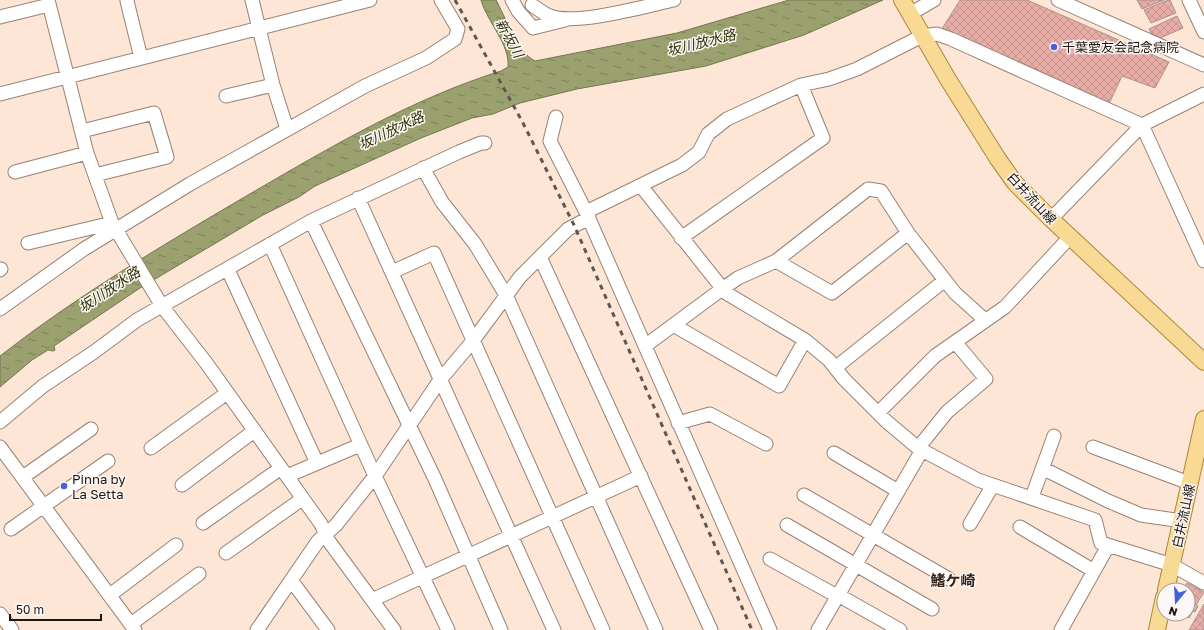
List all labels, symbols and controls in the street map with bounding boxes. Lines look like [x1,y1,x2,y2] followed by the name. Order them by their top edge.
[492,16,529,62] water label: 新坂川
[665,25,738,59] water label: 坂川放水路
[1062,39,1179,55] place label: 千葉愛友会記念病院
[1049,42,1059,52] marker: 千葉愛友会記念病院
[356,107,427,152] water label: 坂川放水路
[1004,169,1060,227] street label: 白井流山線
[75,262,144,315] water label: 坂川放水路
[72,471,126,502] place label: Pinna by La Setta
[59,481,69,491] marker: Pinna by La Setta
[1168,483,1198,549] street label: 白井流山線
[930,571,976,589] district label: 鰭ケ崎
[1156,582,1196,622] north arrow
[10,596,101,622] scale bar
[16,602,44,617] text: 50 m
[1167,605,1179,619] text: N

